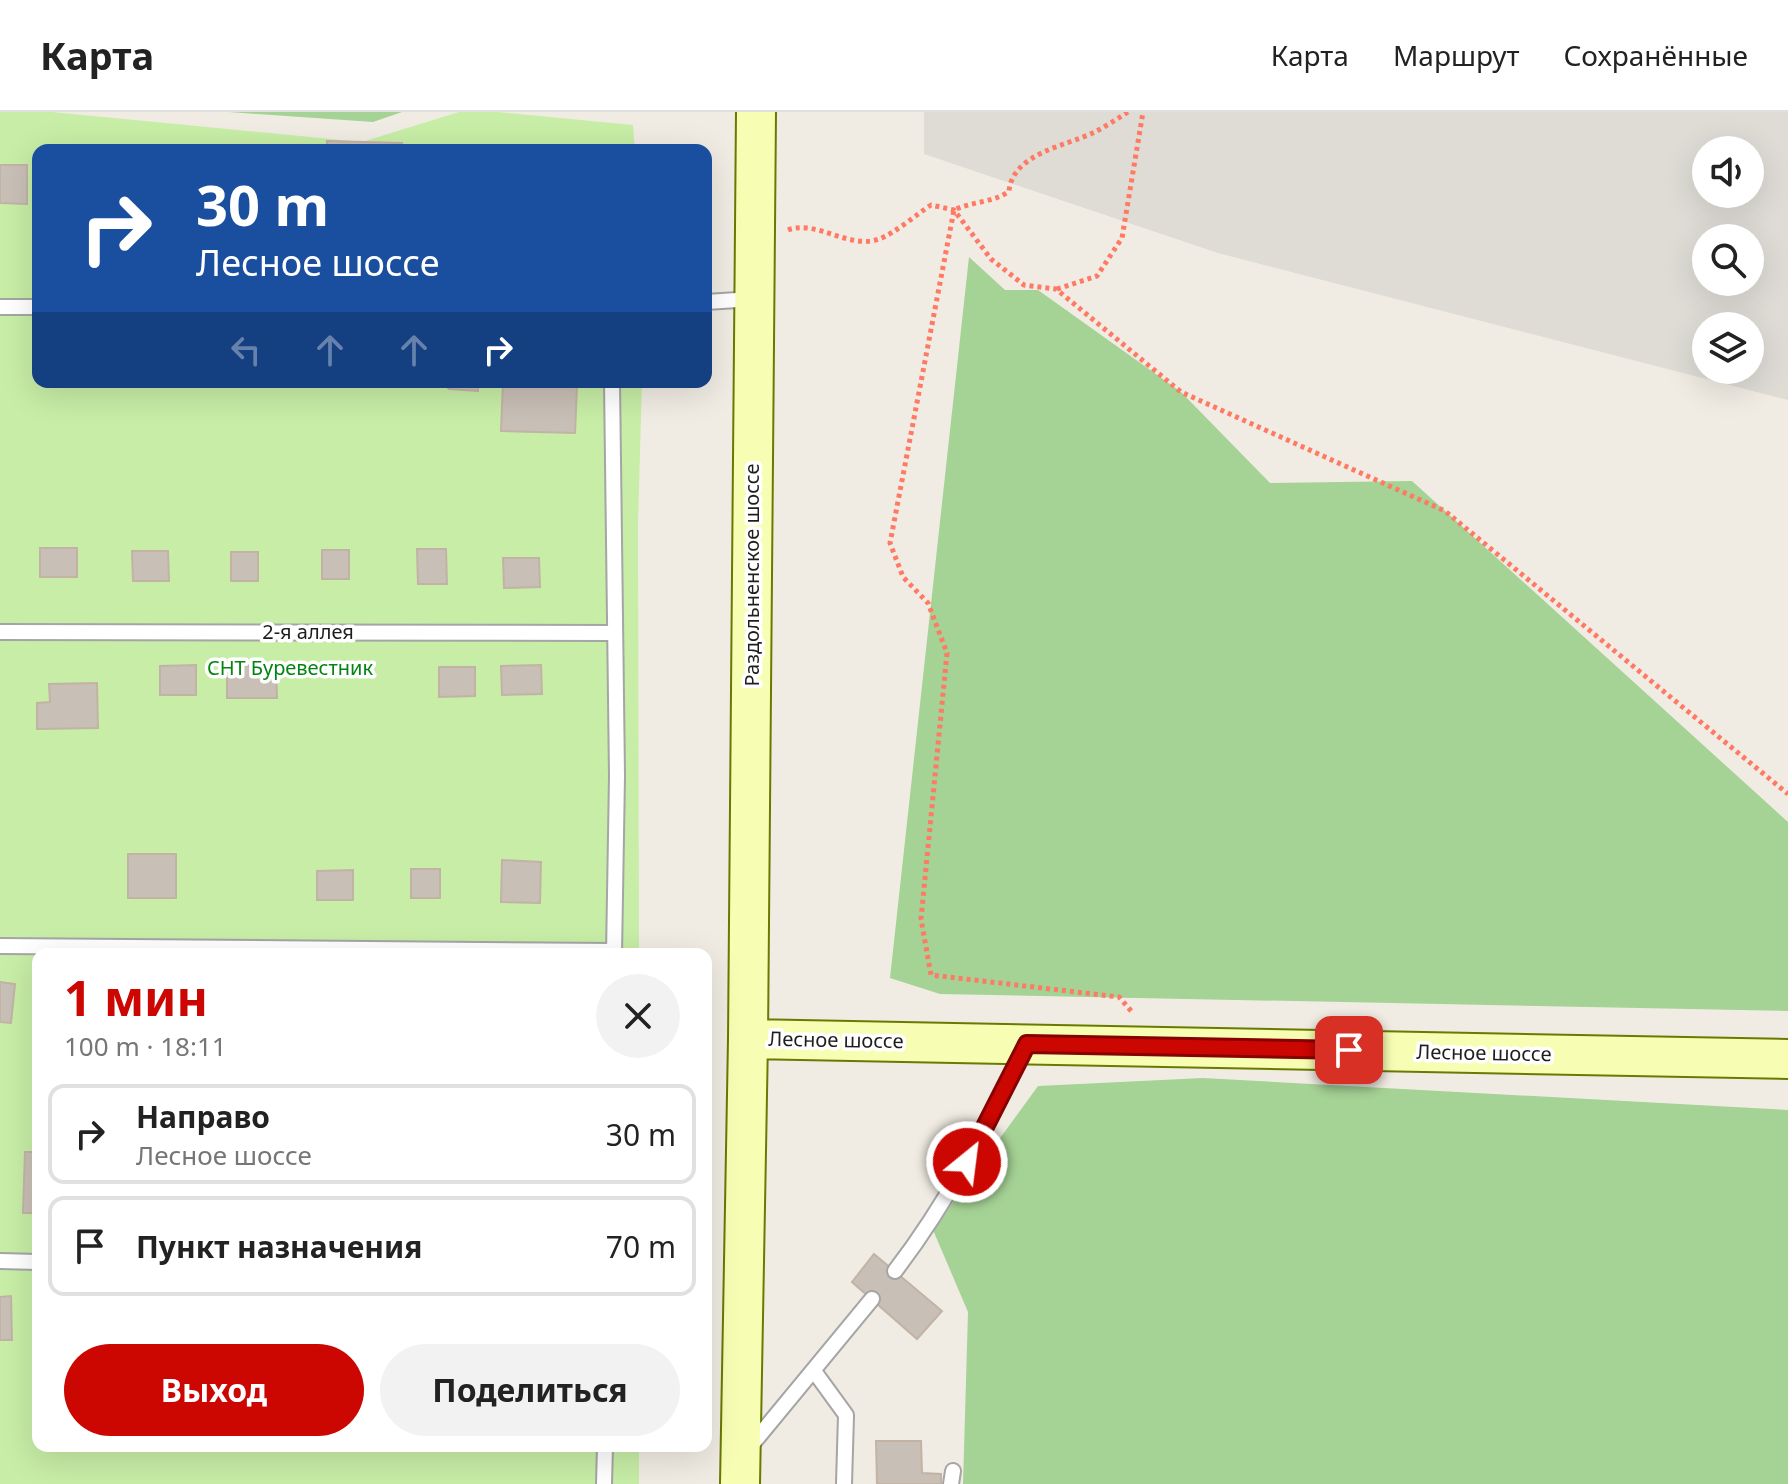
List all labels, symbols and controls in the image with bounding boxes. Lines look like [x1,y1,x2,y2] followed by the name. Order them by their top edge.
[40,29,154,81] text: Карта
[1271,36,1349,74] text: Карта
[1393,36,1519,74] text: Маршрут
[1563,36,1748,74] text: Сохранённые
[1692,136,1764,384] map controls
[1692,136,1764,208] button: sound
[196,166,329,242] text: 30 m
[64,176,168,280] icon: right
[1692,224,1764,296] button: search
[196,238,440,287] text: Лесное шоссе
[1692,312,1764,384] button: layers
[224,328,268,372] icon: left
[308,328,352,372] icon: ahead
[392,328,436,372] icon: ahead
[476,328,520,372] icon: right
[738,464,765,687] street label: Раздольненское шоссе
[262,618,354,645] street label: 2-я аллея
[207,654,373,681] park label: СНТ Буревестник
[64,965,208,1030] text: 1 мин
[596,974,680,1058] button: close
[1315,1016,1383,1084] pin
[768,1025,904,1054] street label: Лесное шоссе
[64,1028,227,1064] text: 100 m · 18:11
[1327,1028,1371,1072] icon: arrive
[1416,1038,1552,1067] street label: Лесное шоссе
[136,1096,270,1137] text: Направо
[68,1112,112,1156] icon: right
[606,1114,676,1155] text: 30 m
[925,1120,1009,1204] position arrow
[136,1137,312,1173] text: Лесное шоссе
[68,1224,112,1268] icon: arrive
[136,1226,422,1267] text: Пункт назначения
[606,1226,676,1267] text: 70 m
[64,1344,364,1436] button: Выход
[380,1344,680,1436] button: Поделиться

